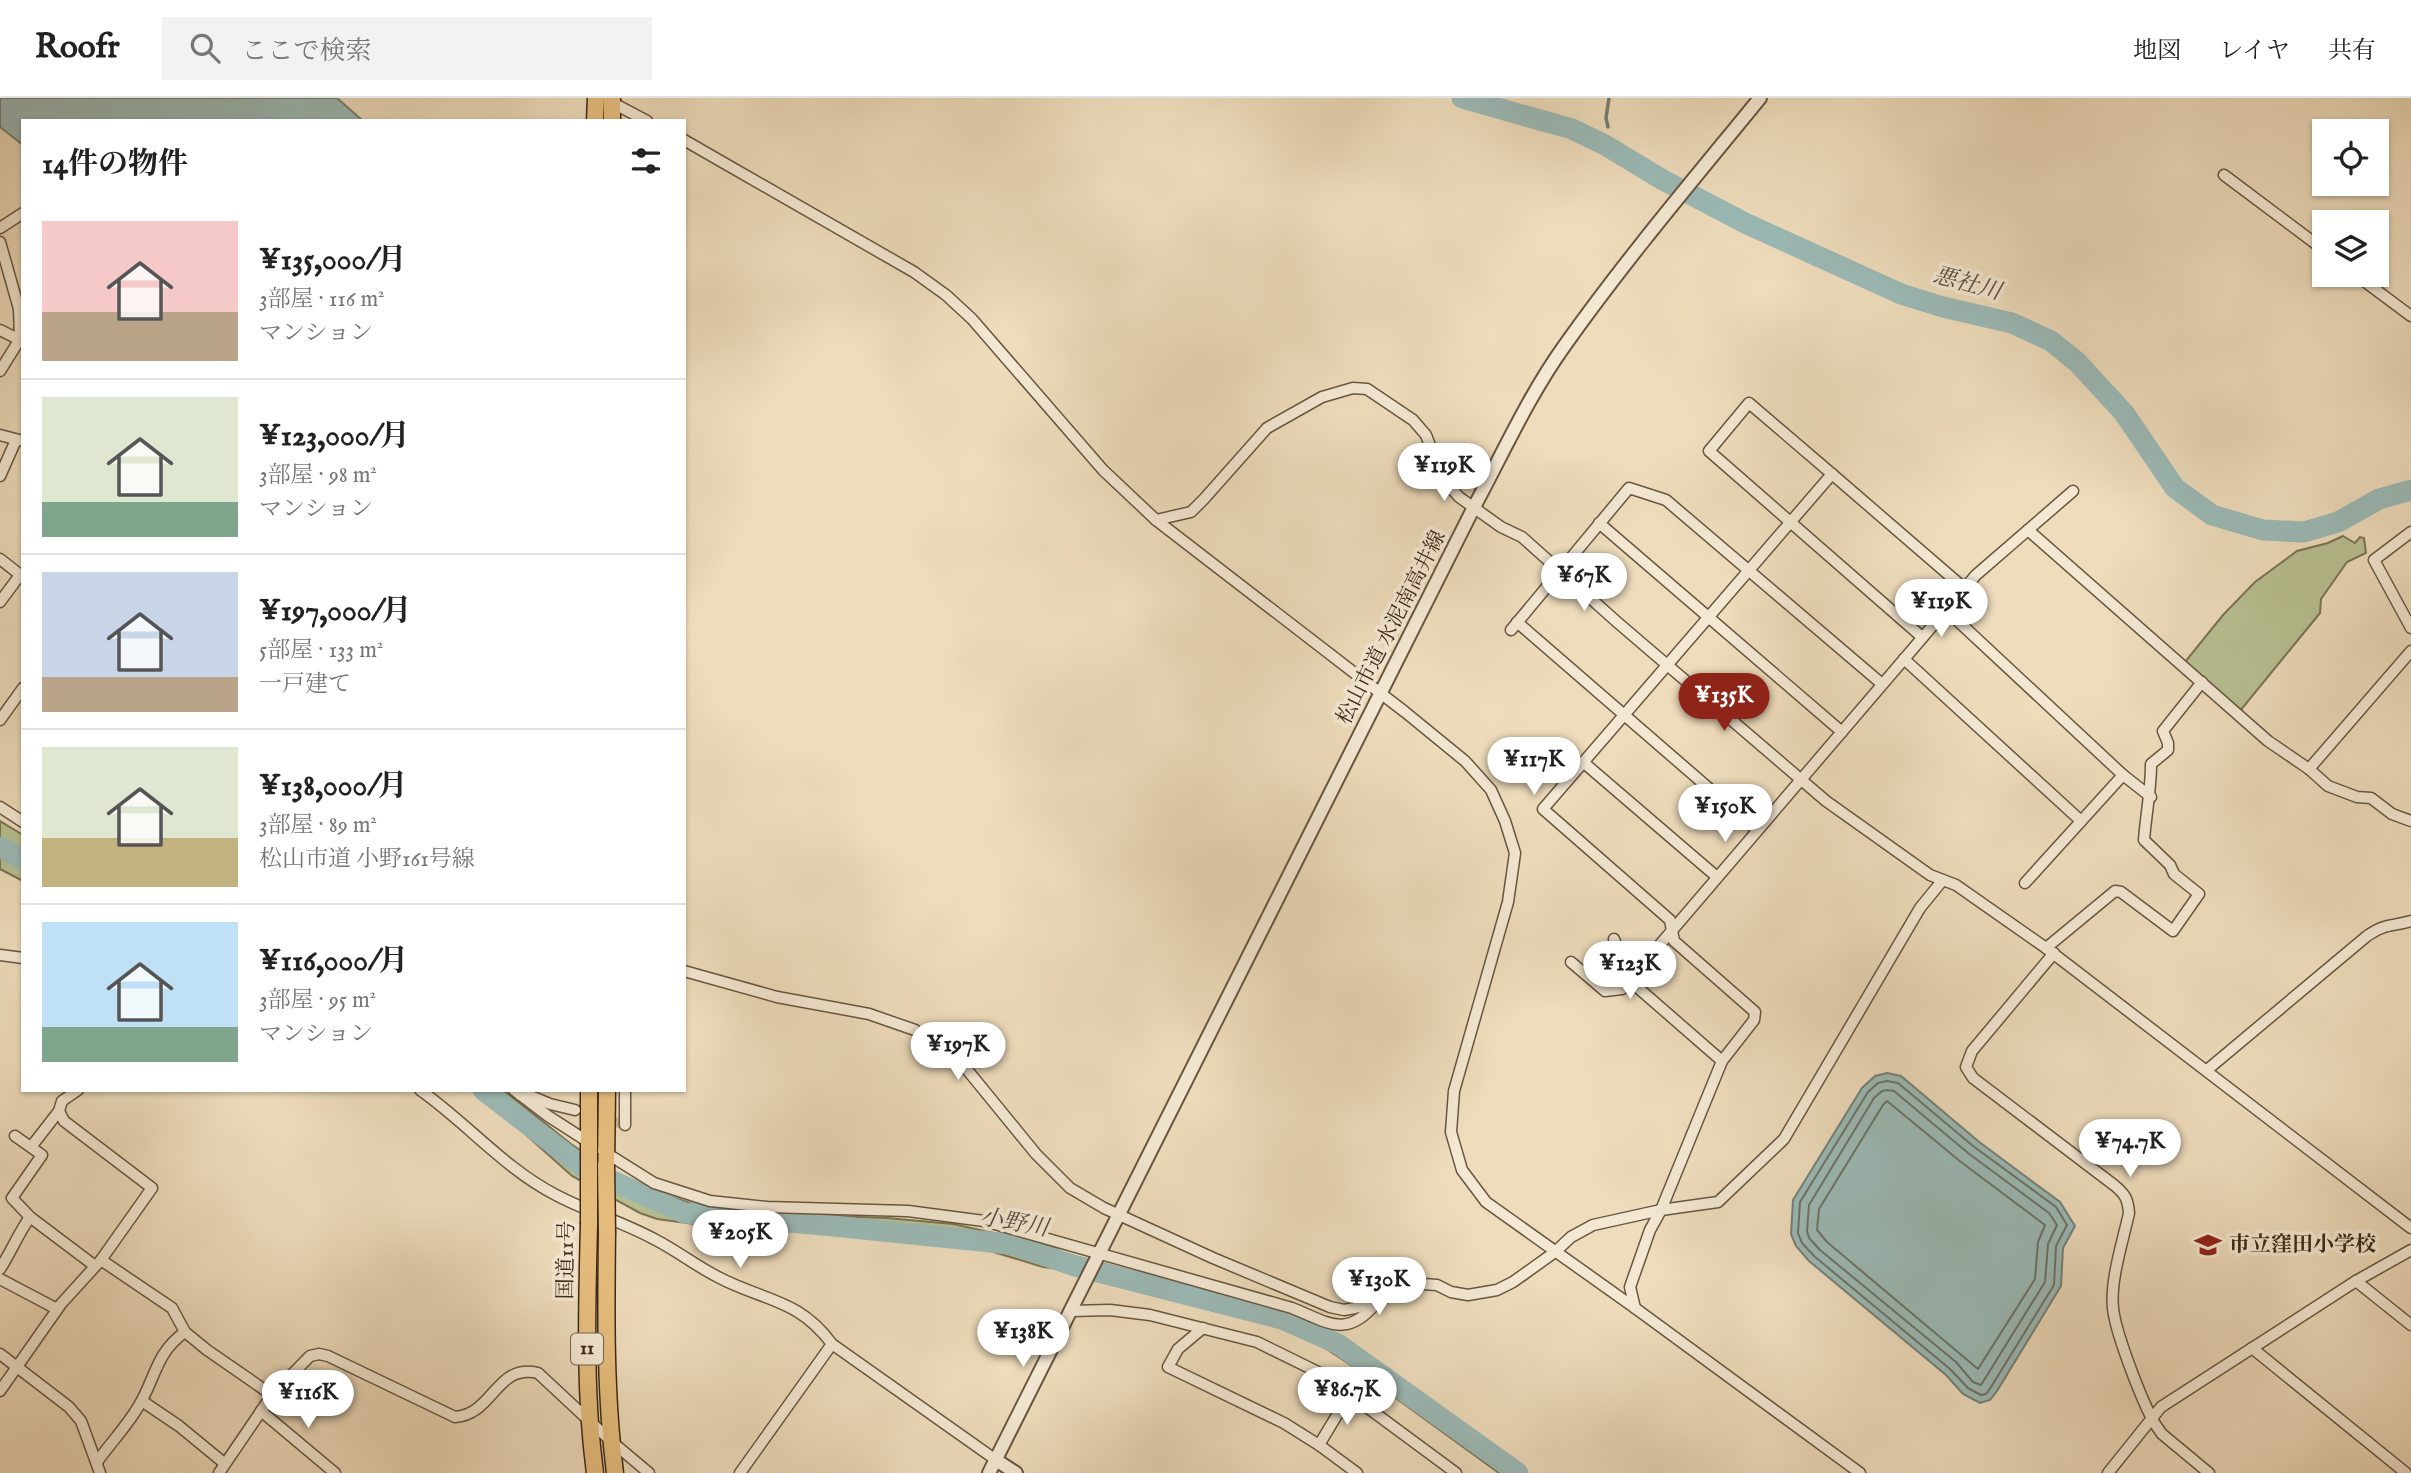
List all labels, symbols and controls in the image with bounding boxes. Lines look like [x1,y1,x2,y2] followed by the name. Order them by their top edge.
[162,17,652,80] search box
[35,27,120,69] text: Roofr
[186,29,224,67] icon: search
[242,35,372,68] text: ここで検索
[2133,36,2181,67] text: 地図
[2219,36,2290,67] text: レイヤ
[2328,36,2376,67] text: 共有
[2312,119,2389,287] map controls
[2312,119,2389,196] button: locate
[627,142,665,180] icon: filters
[42,146,188,184] text: 14件の物件
[2312,210,2389,287] button: layers
[259,242,407,280] text: ¥135,000/月
[98,249,182,333] icon: home
[1930,261,2007,308] water label: 悪社川
[259,285,385,314] text: 3部屋 · 116 m²
[259,319,373,348] text: マンション
[259,418,410,456] text: ¥123,000/月
[98,425,182,509] icon: home
[1395,444,1493,503] pin: ¥119K
[1414,451,1474,480] text: ¥119K
[259,461,377,490] text: 3部屋 · 98 m²
[259,495,373,524] text: マンション
[1331,526,1453,730] street label: 松山市道 水泥南高井線
[1543,554,1625,613] pin: ¥67K
[1557,561,1611,590] text: ¥67K
[1892,580,1990,639] pin: ¥119K
[1911,587,1971,616] text: ¥119K
[259,593,412,631] text: ¥197,000/月
[98,600,182,684] icon: home
[259,636,383,665] text: 5部屋 · 133 m²
[259,670,351,699] text: 一戸建て
[1675,674,1773,733] pin: ¥135K
[1695,681,1753,710] text: ¥135K
[1485,738,1583,797] pin: ¥117K
[1503,745,1565,774] text: ¥117K
[259,768,407,806] text: ¥138,000/月
[98,775,182,859] icon: home
[1676,784,1774,844] pin: ¥150K
[1694,792,1756,821] text: ¥150K
[259,811,377,840] text: 3部屋 · 89 m²
[259,845,475,874] text: 松山市道 小野161号線
[1581,942,1679,1001] pin: ¥123K
[259,943,408,981] text: ¥116,000/月
[1599,949,1661,978] text: ¥123K
[98,950,182,1034] icon: home
[259,986,376,1015] text: 3部屋 · 95 m²
[259,1020,373,1049] text: マンション
[909,1023,1007,1082] pin: ¥197K
[927,1030,989,1059] text: ¥197K
[2073,1119,2187,1179] pin: ¥74.7K
[2095,1127,2165,1156] text: ¥74.7K
[978,1203,1053,1244] water label: 小野川
[691,1210,789,1270] pin: ¥205K
[708,1218,772,1247] text: ¥205K
[553,1220,581,1300] street label: 国道11号
[2193,1230,2223,1260] school or university icon: 市立窪田小学校
[2229,1232,2376,1259] place label: 市立窪田小学校
[1330,1258,1428,1317] pin: ¥130K
[1348,1265,1410,1294] text: ¥130K
[974,1310,1072,1369] pin: ¥138K
[993,1317,1053,1346] text: ¥138K
[571,1334,603,1364] road number: 11
[1290,1368,1404,1427] pin: ¥86.7K
[259,1370,357,1430] pin: ¥116K
[1314,1375,1380,1404] text: ¥86.7K
[278,1378,338,1407] text: ¥116K

